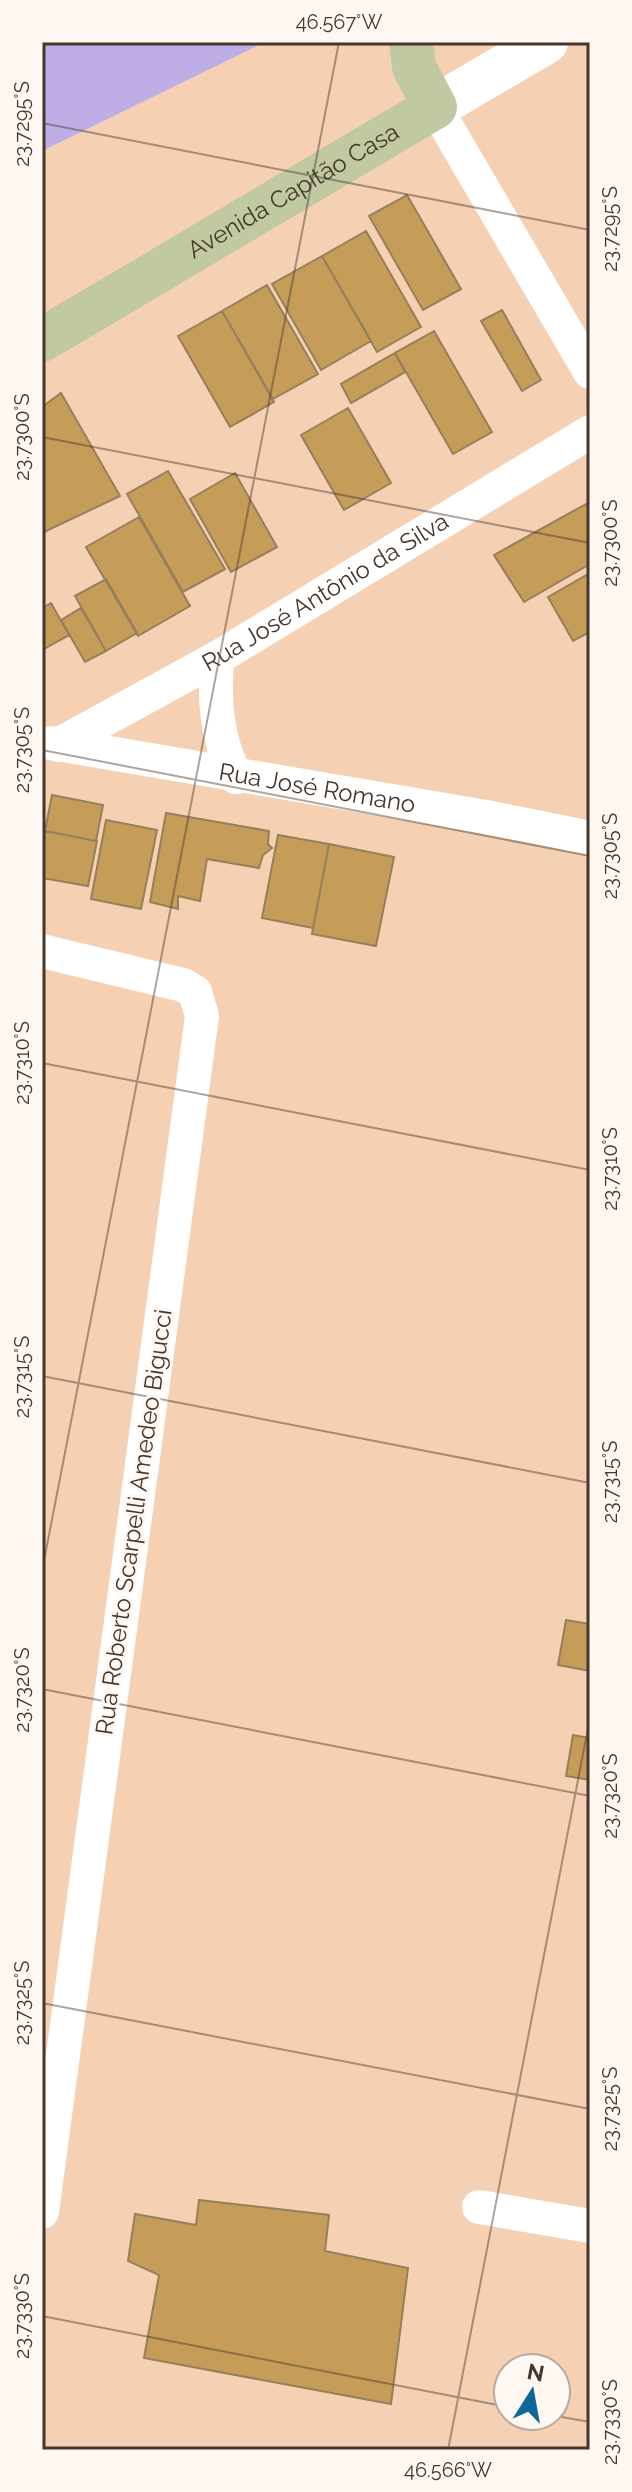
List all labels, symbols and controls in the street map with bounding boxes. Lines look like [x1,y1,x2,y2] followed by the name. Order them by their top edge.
[296,10,382,34] text: 46.567°W
[10,81,34,167] text: 23.7295°S
[182,117,404,265] street label: Avenida Capitão Casa
[598,186,622,272] text: 23.7295°S
[10,393,34,481] text: 23.7300°S
[598,499,622,587] text: 23.7300°S
[197,506,454,677] street label: Rua José Antônio da Silva
[10,707,34,793] text: 23.7305°S
[217,757,418,819] street label: Rua José Romano
[598,813,622,899] text: 23.7305°S
[10,1021,34,1105] text: 23.7310°S
[598,1127,622,1211] text: 23.7310°S
[89,1307,178,1737] street label: Rua Roberto Scarpelli Amedeo Bigucci
[10,1336,34,1418] text: 23.7315°S
[598,1441,622,1523] text: 23.7315°S
[10,1647,34,1733] text: 23.7320°S
[598,1753,622,1839] text: 23.7320°S
[10,1961,34,2045] text: 23.7325°S
[598,2067,622,2151] text: 23.7325°S
[10,2273,34,2359] text: 23.7330°S
[492,2352,572,2432] north arrow
[525,2358,547,2387] text: N
[598,2379,622,2465] text: 23.7330°S
[404,2458,492,2482] text: 46.566°W

